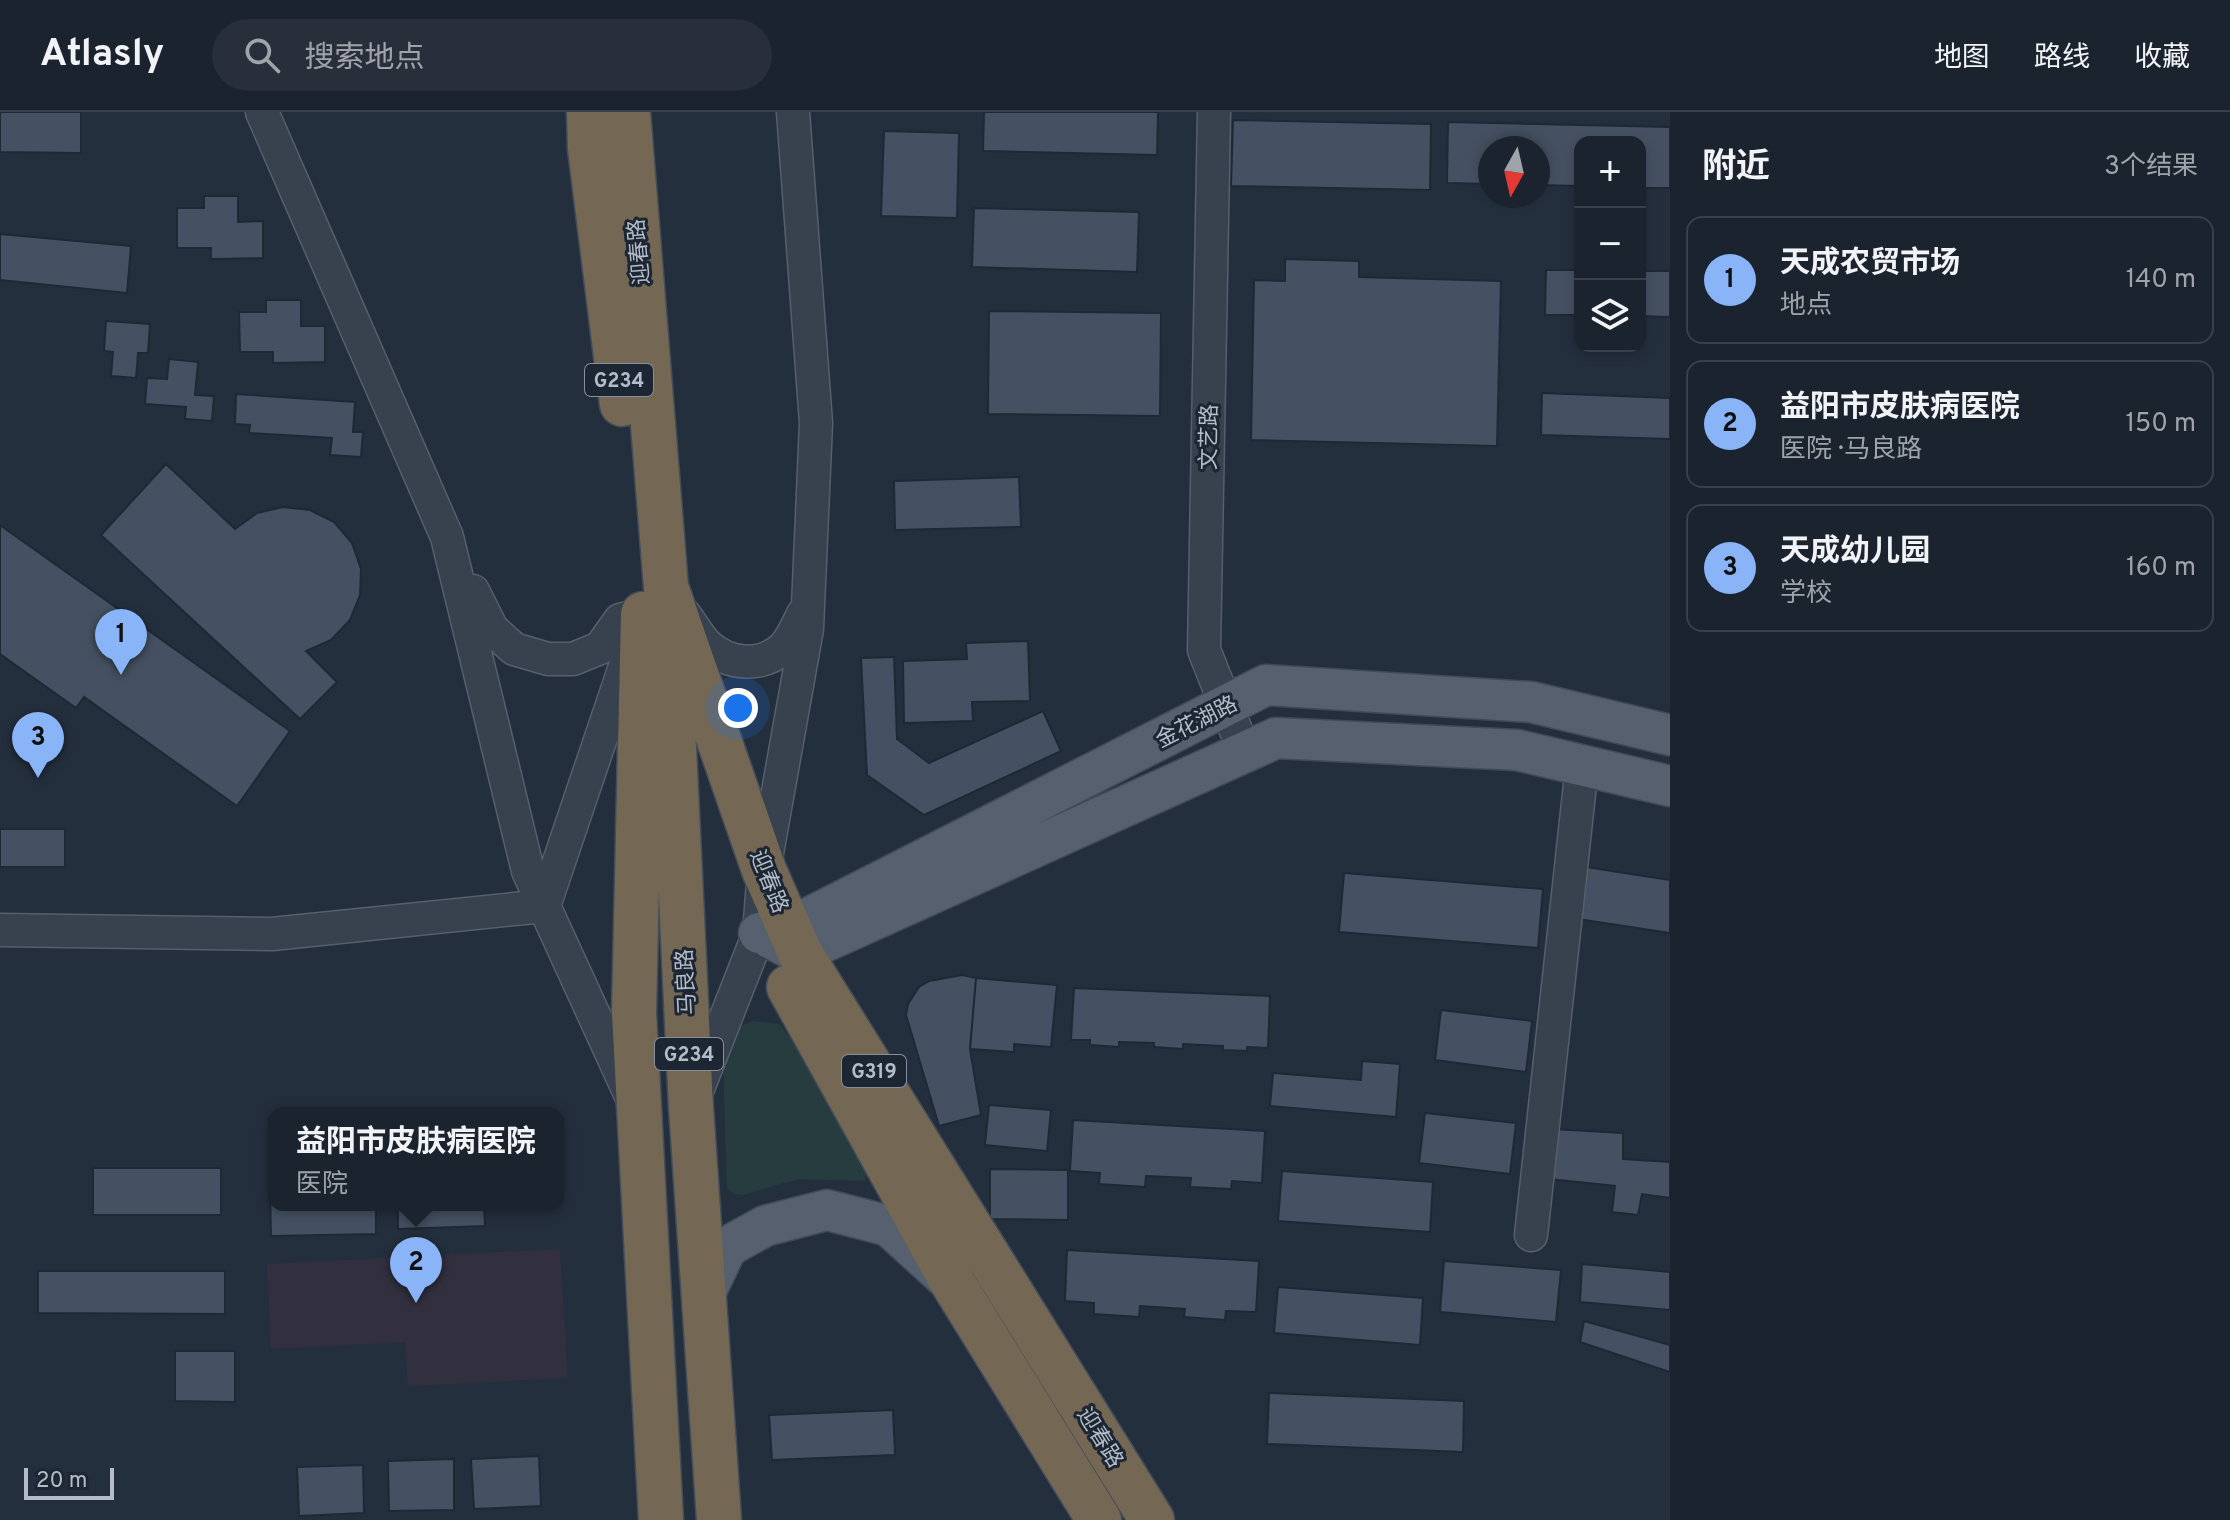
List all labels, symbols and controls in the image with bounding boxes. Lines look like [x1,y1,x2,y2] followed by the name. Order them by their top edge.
[212,19,772,91] search box
[40,31,164,80] text: Atlasly
[240,33,284,77] icon: search
[304,41,424,78] text: 搜索地点
[1934,41,1990,77] text: 地图
[2034,41,2090,77] text: 路线
[2134,41,2190,77] text: 收藏
[1478,136,1550,208] north arrow
[1574,136,1646,352] map controls
[1574,136,1646,208] button: +
[1702,147,1770,190] text: 附近
[2104,151,2198,184] text: 3个结果
[1574,208,1646,280] button: −
[624,218,657,286] street label: 迎春路
[1780,246,1960,283] text: 天成农贸市场
[1725,264,1735,297] text: 1
[2126,264,2196,297] text: 140 m
[1574,280,1646,352] button: layers
[1780,290,1832,323] text: 地点
[585,364,653,396] road number: G234
[1780,390,2020,427] text: 益阳市皮肤病医院
[1196,404,1225,470] street label: 文艺路
[1722,408,1738,441] text: 2
[2125,408,2196,441] text: 150 m
[1780,434,1922,467] text: 医院 · 马良路
[1780,534,1930,571] text: 天成幼儿园
[1722,552,1738,585] text: 3
[2126,552,2196,585] text: 160 m
[1780,578,1832,611] text: 学校
[95,609,147,675] pin: 1
[718,688,758,728] your location
[1152,691,1242,755] street label: 金花湖路
[12,712,64,778] pin: 3
[743,846,793,918] street label: 迎春路
[672,948,703,1016] street label: 马良路
[655,1038,723,1070] road number: G234
[842,1055,906,1087] road number: G319
[268,1107,564,1211] popup
[296,1125,536,1162] text: 益阳市皮肤病医院
[296,1169,348,1202] text: 医院
[390,1237,442,1303] pin: 2
[1070,1403,1128,1473] street label: 迎春路
[24,1464,114,1500] scale bar
[36,1468,87,1495] text: 20 m

